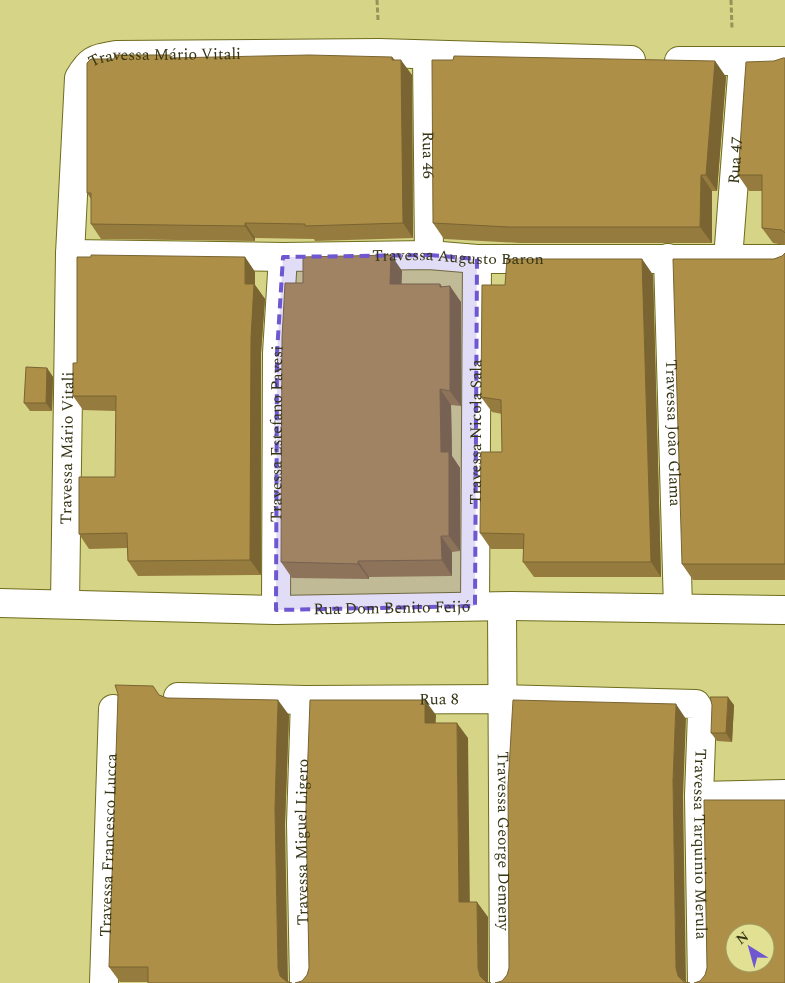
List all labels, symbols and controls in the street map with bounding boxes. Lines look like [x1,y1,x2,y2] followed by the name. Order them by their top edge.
[84,42,241,74] street label: Travessa Mário Vitali
[416,131,440,179] street label: Rua 46
[722,136,749,185] street label: Rua 47
[372,243,544,271] street label: Travessa Augusto Baron
[264,345,289,522] street label: Travessa Estefano Pavesi
[464,359,488,505] street label: Travessa Nicola Sala
[659,359,687,507] street label: Travessa João Glama
[54,371,80,525] street label: Travessa Mário Vitali
[313,595,471,621] street label: Rua Dom Benito Feijó
[419,687,459,711] street label: Rua 8
[687,748,713,940] street label: Travessa Tarquinio Merula
[491,751,516,932] street label: Travessa George Demeny
[94,753,124,937] street label: Travessa Francesco Lucca
[289,758,315,926] street label: Travessa Miguel Ligero
[725,923,775,973] north arrow
[732,926,753,950] text: N

